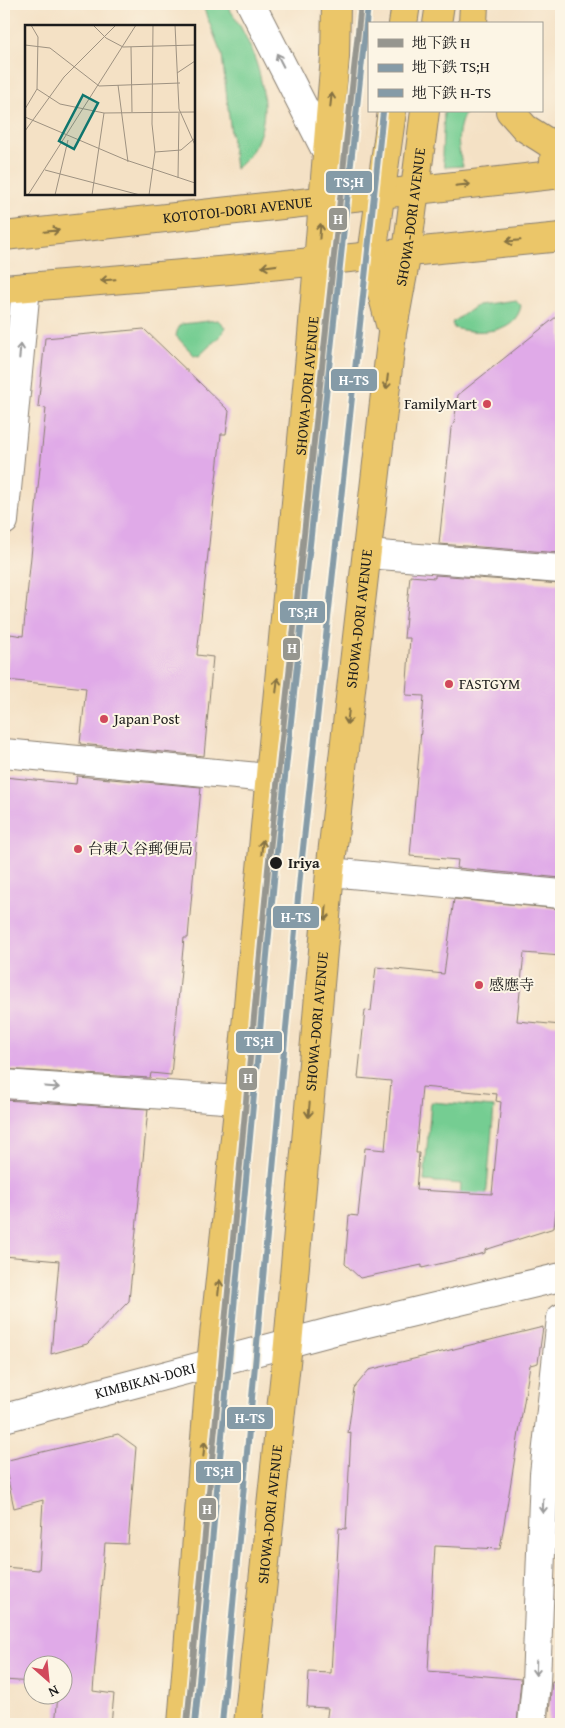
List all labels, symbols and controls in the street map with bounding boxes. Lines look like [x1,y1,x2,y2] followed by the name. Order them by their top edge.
[368,22,542,112] legend
[25,25,195,195] inset map
[412,32,470,53] text: 地下鉄 H
[275,53,285,68] one-way arrow
[412,56,490,77] text: 地下鉄 TS;H
[412,82,491,103] text: 地下鉄 H-TS
[326,93,336,109] one-way arrow
[390,146,430,288] street label: SHOWA-DORI AVENUE
[325,170,373,194] line badge: TS;H
[334,172,364,192] text: TS;H
[455,180,471,190] one-way arrow
[162,191,314,228] street label: KOTOTOI-DORI AVENUE
[328,207,348,231] line badge: H
[333,209,343,229] text: H
[315,223,324,239] one-way arrow
[44,226,60,236] one-way arrow
[505,236,521,246] one-way arrow
[262,261,278,271] one-way arrow
[100,276,116,285] one-way arrow
[290,315,324,456] street label: SHOWA-DORI AVENUE
[15,343,25,359] one-way arrow
[330,368,378,392] line badge: H-TS
[339,370,369,390] text: H-TS
[382,373,392,389] one-way arrow
[404,393,478,414] place label: FamilyMart
[481,398,493,410] marker: FamilyMart
[340,548,377,689] street label: SHOWA-DORI AVENUE
[279,600,326,624] line badge: TS;H
[288,602,318,622] text: TS;H
[282,637,301,661] line badge: H
[287,638,297,658] text: H
[459,673,520,694] place label: FASTGYM
[273,677,282,693] one-way arrow
[443,678,455,690] marker: FASTGYM
[112,708,180,729] place label: Japan Post
[343,709,353,725] one-way arrow
[98,713,110,725] marker: Japan Post
[88,838,193,859] place label: 台東入谷郵便局
[257,839,267,855] one-way arrow
[72,843,84,855] marker: 台東入谷郵便局
[288,852,320,873] place label: Iriya
[268,855,284,871] marker: Iriya
[272,905,320,929] line badge: H-TS
[322,905,331,921] one-way arrow
[281,907,311,927] text: H-TS
[300,950,333,1092] street label: SHOWA-DORI AVENUE
[489,974,534,995] place label: 感應寺
[473,979,485,991] marker: 感應寺
[235,1030,283,1054] line badge: TS;H
[244,1031,274,1051] text: TS;H
[238,1067,258,1091] line badge: H
[243,1068,253,1088] text: H
[44,1083,60,1092] one-way arrow
[304,1102,313,1118] one-way arrow
[214,1279,224,1295] one-way arrow
[92,1357,198,1404] street label: KIMBIKAN-DORI
[226,1406,274,1430] line badge: H-TS
[235,1408,265,1428] text: H-TS
[200,1441,209,1457] one-way arrow
[252,1443,287,1585] street label: SHOWA-DORI AVENUE
[195,1460,242,1484] line badge: TS;H
[204,1461,234,1481] text: TS;H
[198,1497,217,1521] line badge: H
[538,1498,548,1514] one-way arrow
[202,1499,212,1519] text: H
[22,1656,72,1706] north arrow
[532,1660,541,1676] one-way arrow
[45,1681,63,1703] text: N

